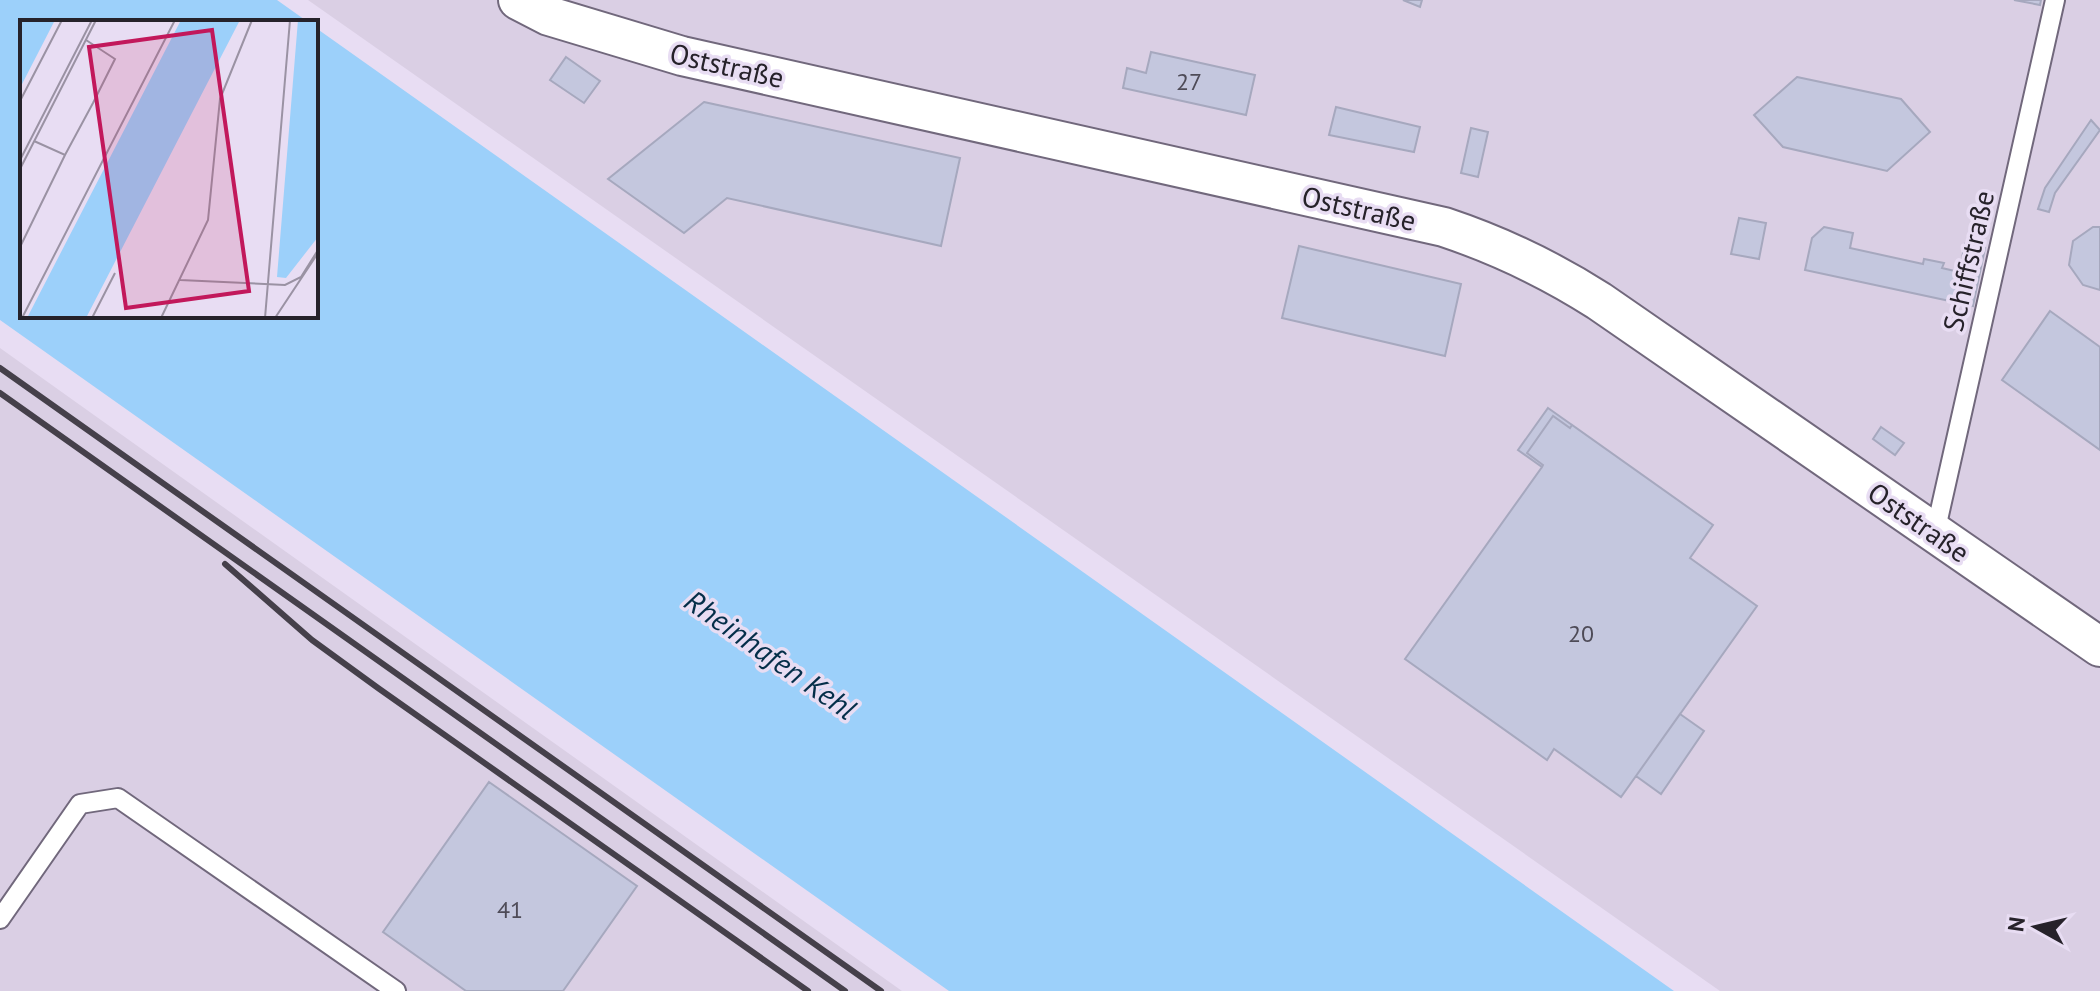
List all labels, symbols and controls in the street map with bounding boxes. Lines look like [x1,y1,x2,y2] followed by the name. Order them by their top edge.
[20,20,318,318] inset map
[666,34,788,96] street label: Oststraße
[1176,66,1202,97] house number: 27
[1298,177,1420,239] street label: Oststraße
[1934,187,2002,335] street label: Schiffstraße
[1861,474,1977,570] street label: Oststraße
[677,580,865,728] water label: Rheinhafen Kehl
[1568,618,1594,649] house number: 20
[1996,887,2076,967] north arrow
[497,894,523,925] house number: 41
[2001,915,2031,933] text: N

